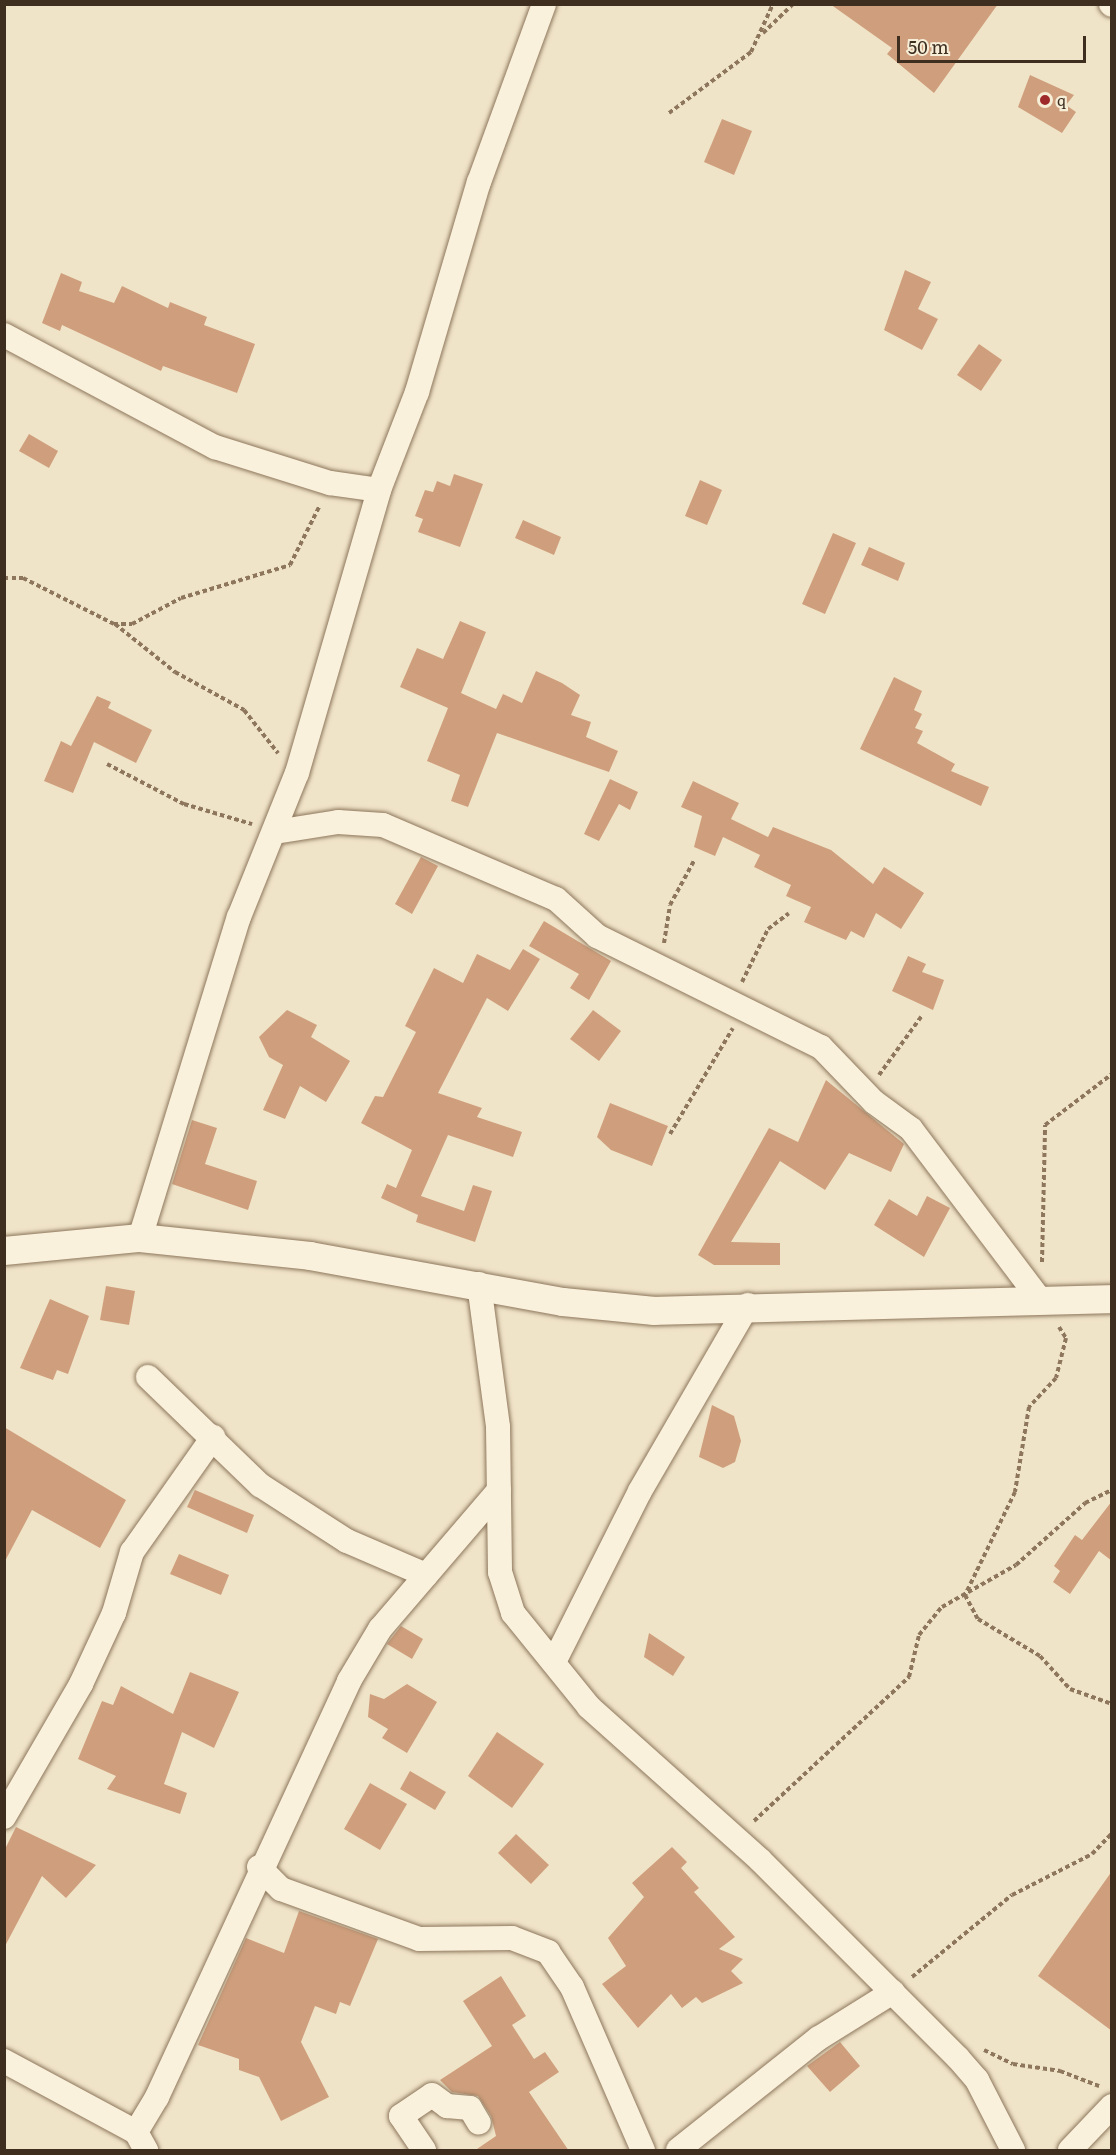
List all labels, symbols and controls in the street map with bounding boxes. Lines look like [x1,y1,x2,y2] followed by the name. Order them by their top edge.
[900,24,1089,62] scale bar
[908,33,949,60] text: 50 m
[1057,91,1066,109] place label: q
[1038,93,1052,107] marker: q

